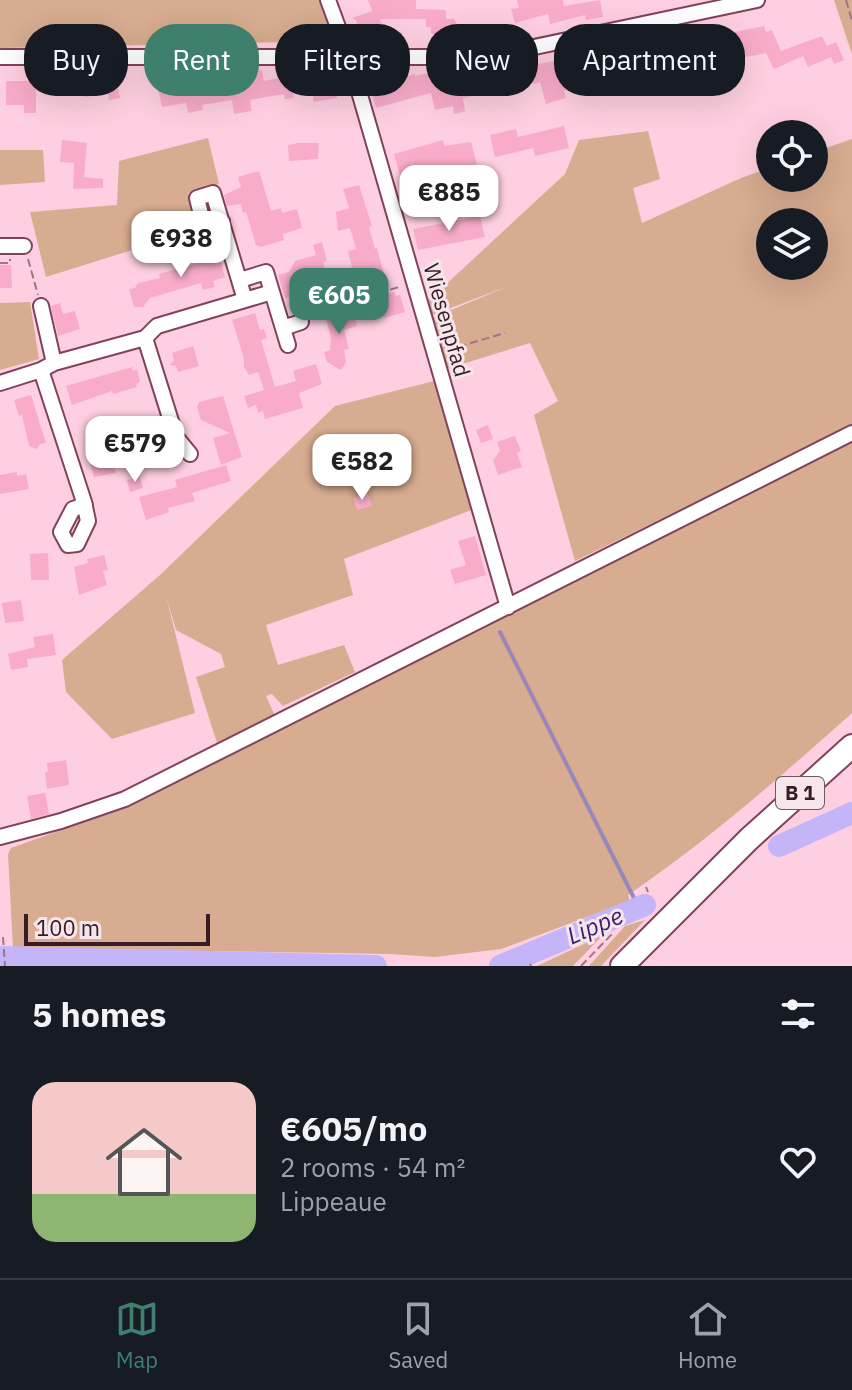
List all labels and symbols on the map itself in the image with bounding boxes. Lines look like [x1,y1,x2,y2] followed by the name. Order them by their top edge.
[402,165,496,233] pin: €885
[134,211,228,279] pin: €938
[417,260,478,380] street label: Wiesenpfad
[292,268,386,336] pin: €605
[88,416,182,484] pin: €579
[315,434,409,502] pin: €582
[776,777,824,809] road number: B 1
[562,899,627,951] water label: Lippe
[24,910,210,946] scale bar

